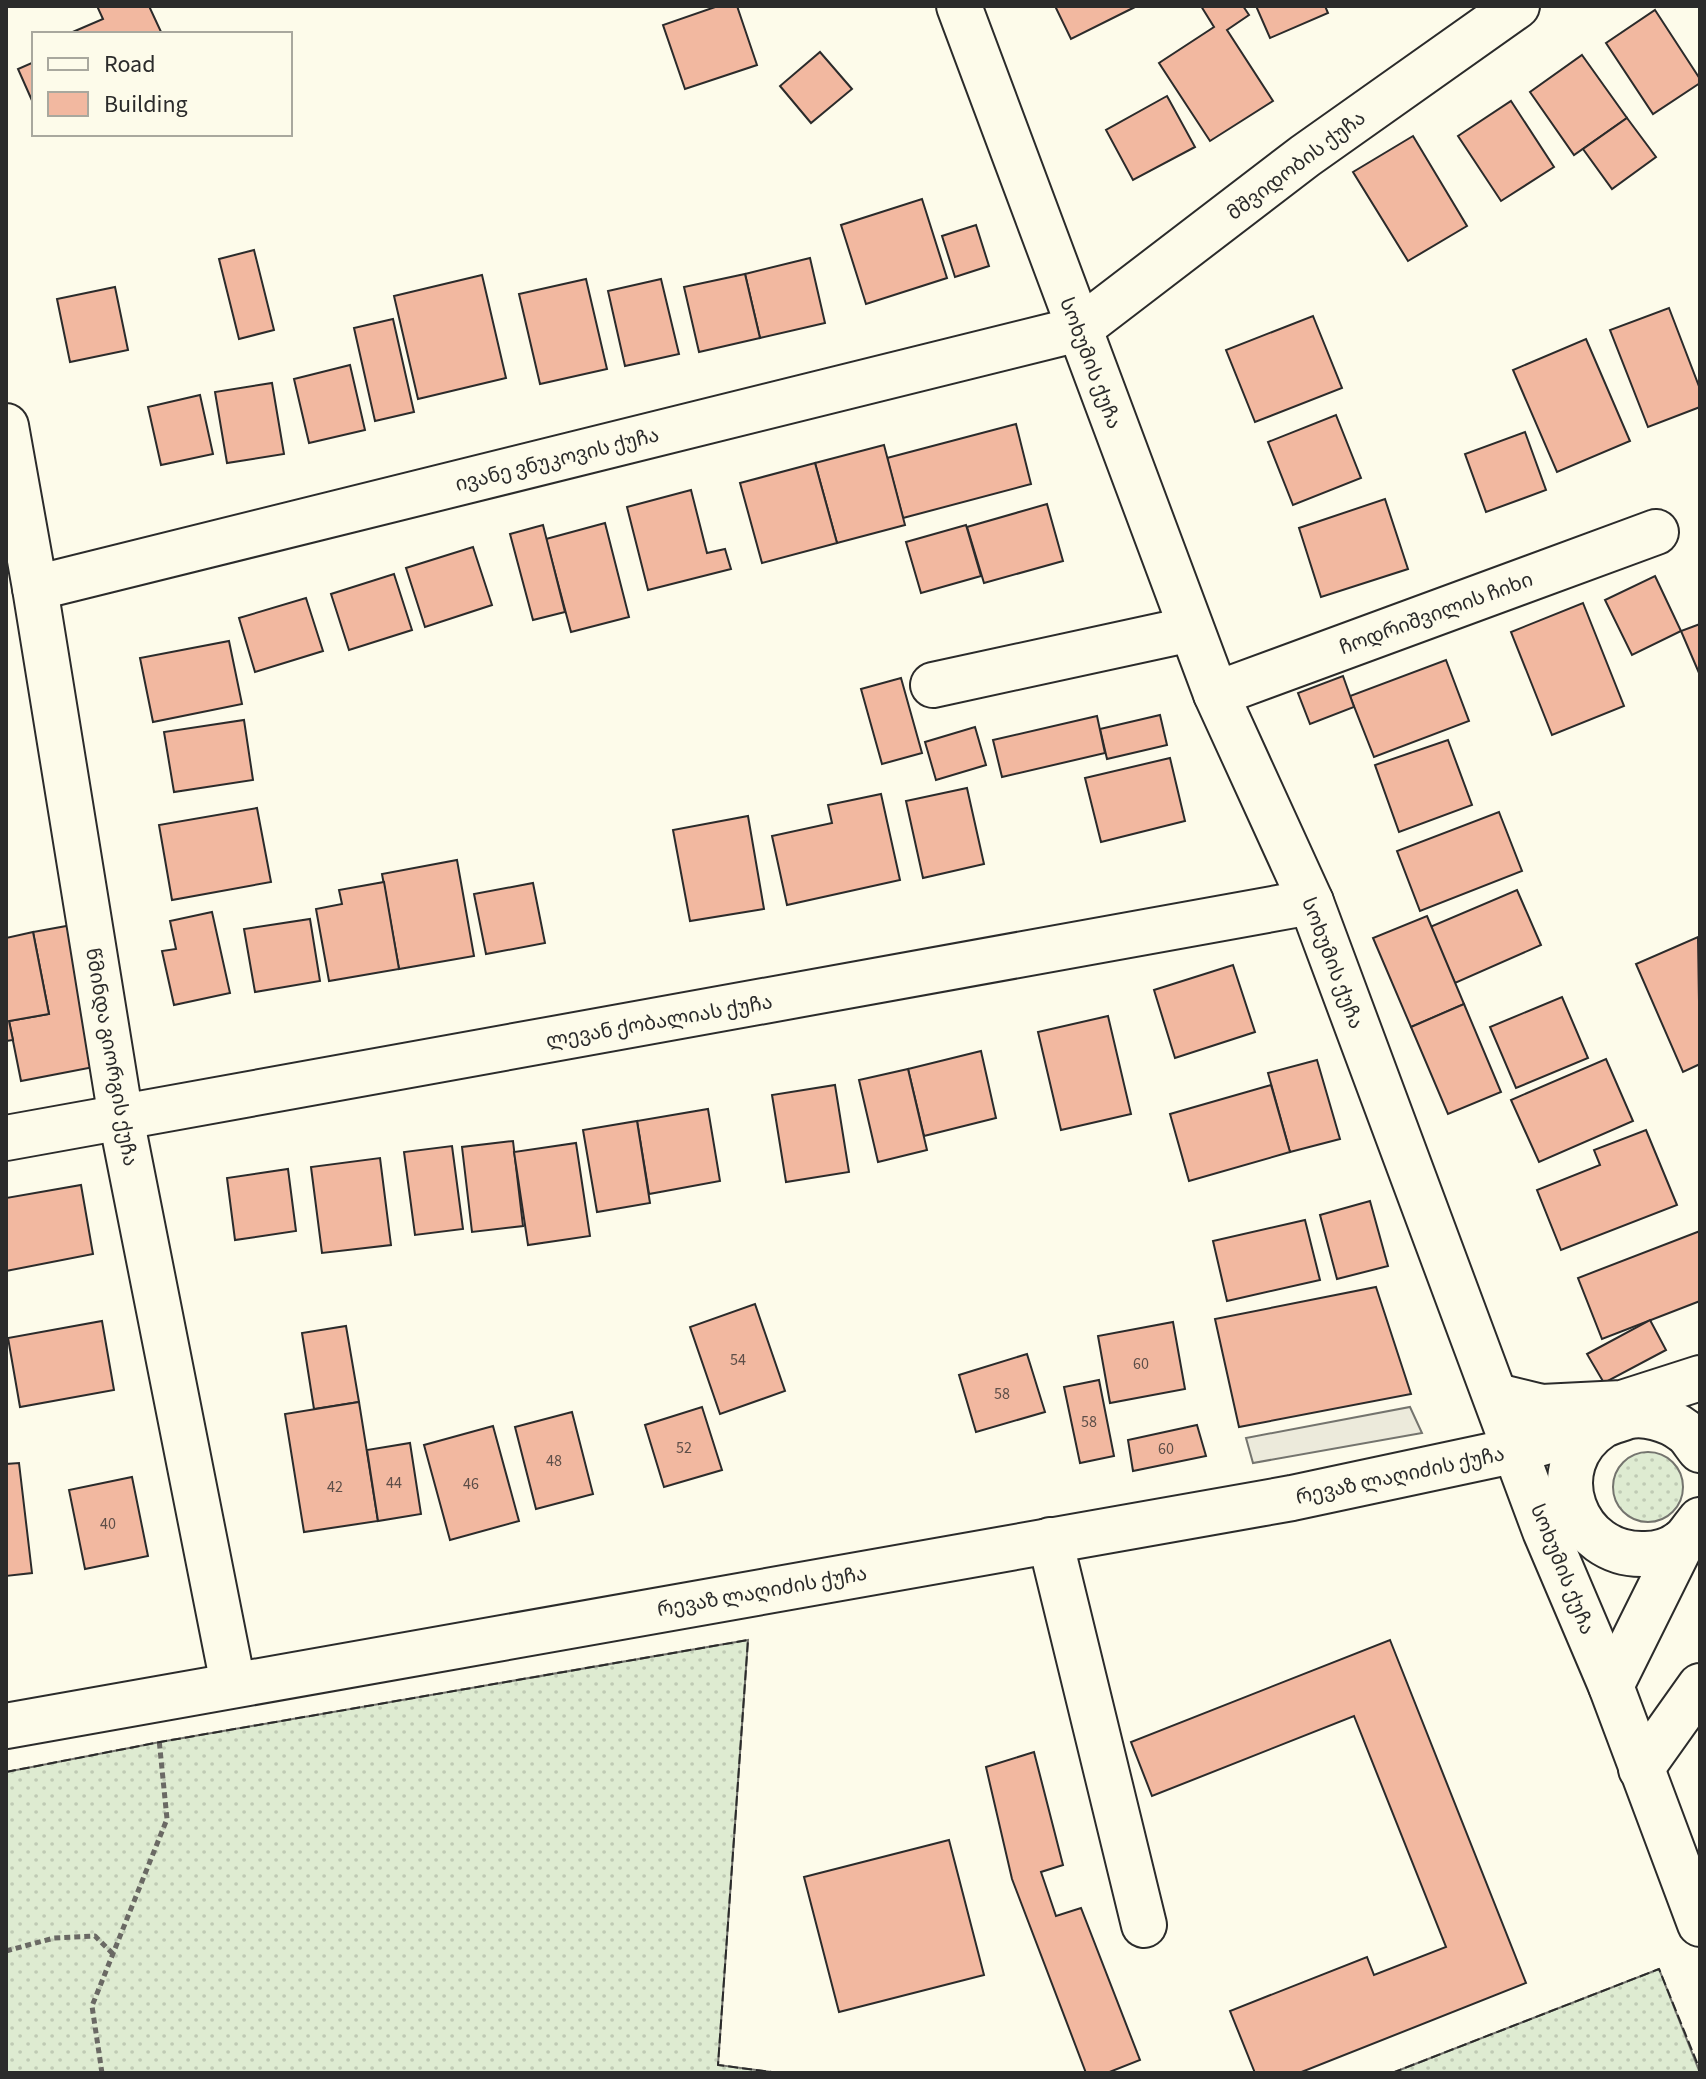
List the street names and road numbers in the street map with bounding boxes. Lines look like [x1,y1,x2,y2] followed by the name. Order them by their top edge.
[1222,104,1372,227] street label: მშვიდობის ქუჩა
[1052,294,1128,433] street label: სოხუმის ქუჩა
[452,421,662,499] street label: ივანე ვნუკოვის ქუჩა
[1336,566,1537,662] street label: ჩოდრიშვილის ჩიხი
[1294,894,1370,1033] street label: სოხუმის ქუჩა
[78,946,144,1168] street label: წმინდა გიორგის ქუჩა
[544,988,775,1056] street label: ლევან ქობალიას ქუჩა
[1293,1440,1507,1512] street label: რევაზ ლაღიძის ქუჩა
[1523,1500,1601,1639] street label: სოხუმის ქუჩა
[655,1560,869,1624] street label: რევაზ ლაღიძის ქუჩა

